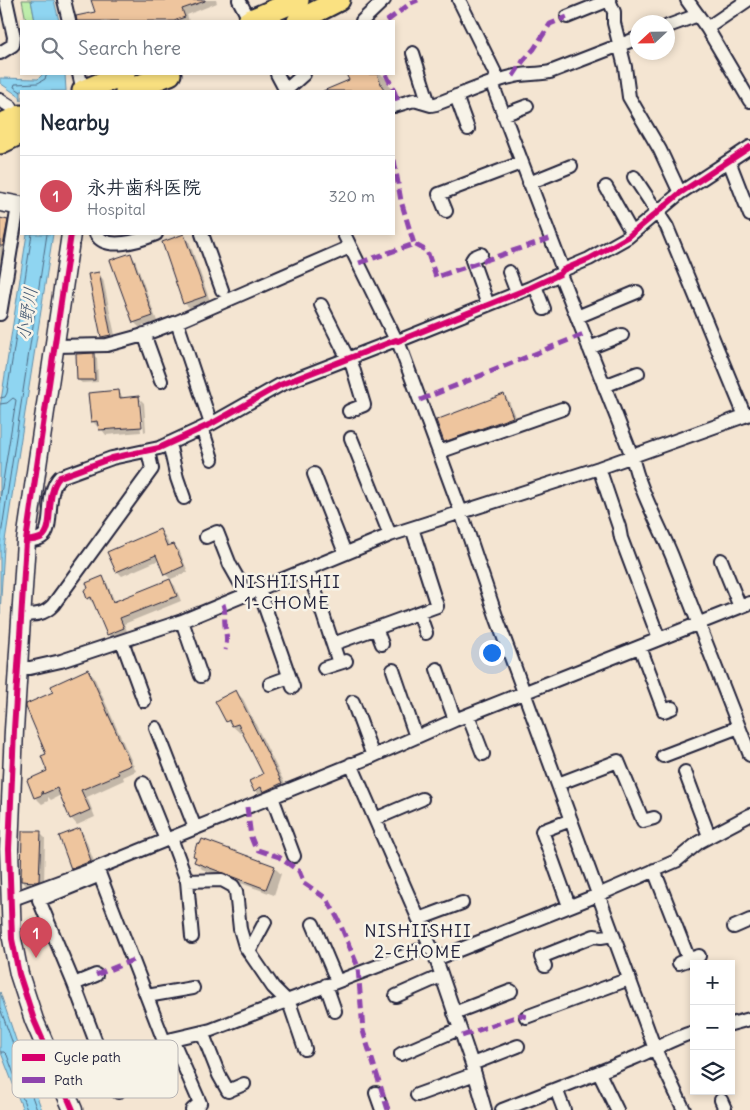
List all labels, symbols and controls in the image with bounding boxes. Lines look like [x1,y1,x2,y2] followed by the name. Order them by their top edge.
[630,15,675,60] north arrow
[20,20,395,75] search box
[38,34,66,62] icon: search
[78,36,181,60] text: Search here
[40,109,110,136] text: Nearby
[87,175,201,199] text: 永井歯科医院
[53,186,59,206] text: 1
[329,186,375,206] text: 320 m
[87,199,146,219] text: Hospital
[11,285,42,342] water label: 小野川
[233,570,341,614] district label: NISHIISHII 1-CHOME
[479,640,505,666] your location
[20,917,52,958] pin: 1
[364,919,472,963] district label: NISHIISHII 2-CHOME
[690,960,735,1095] map controls
[690,960,735,1005] button: +
[690,1005,735,1050] button: −
[12,1040,178,1098] legend
[54,1048,121,1066] text: Cycle path
[690,1050,735,1095] button: layers
[54,1071,83,1089] text: Path

